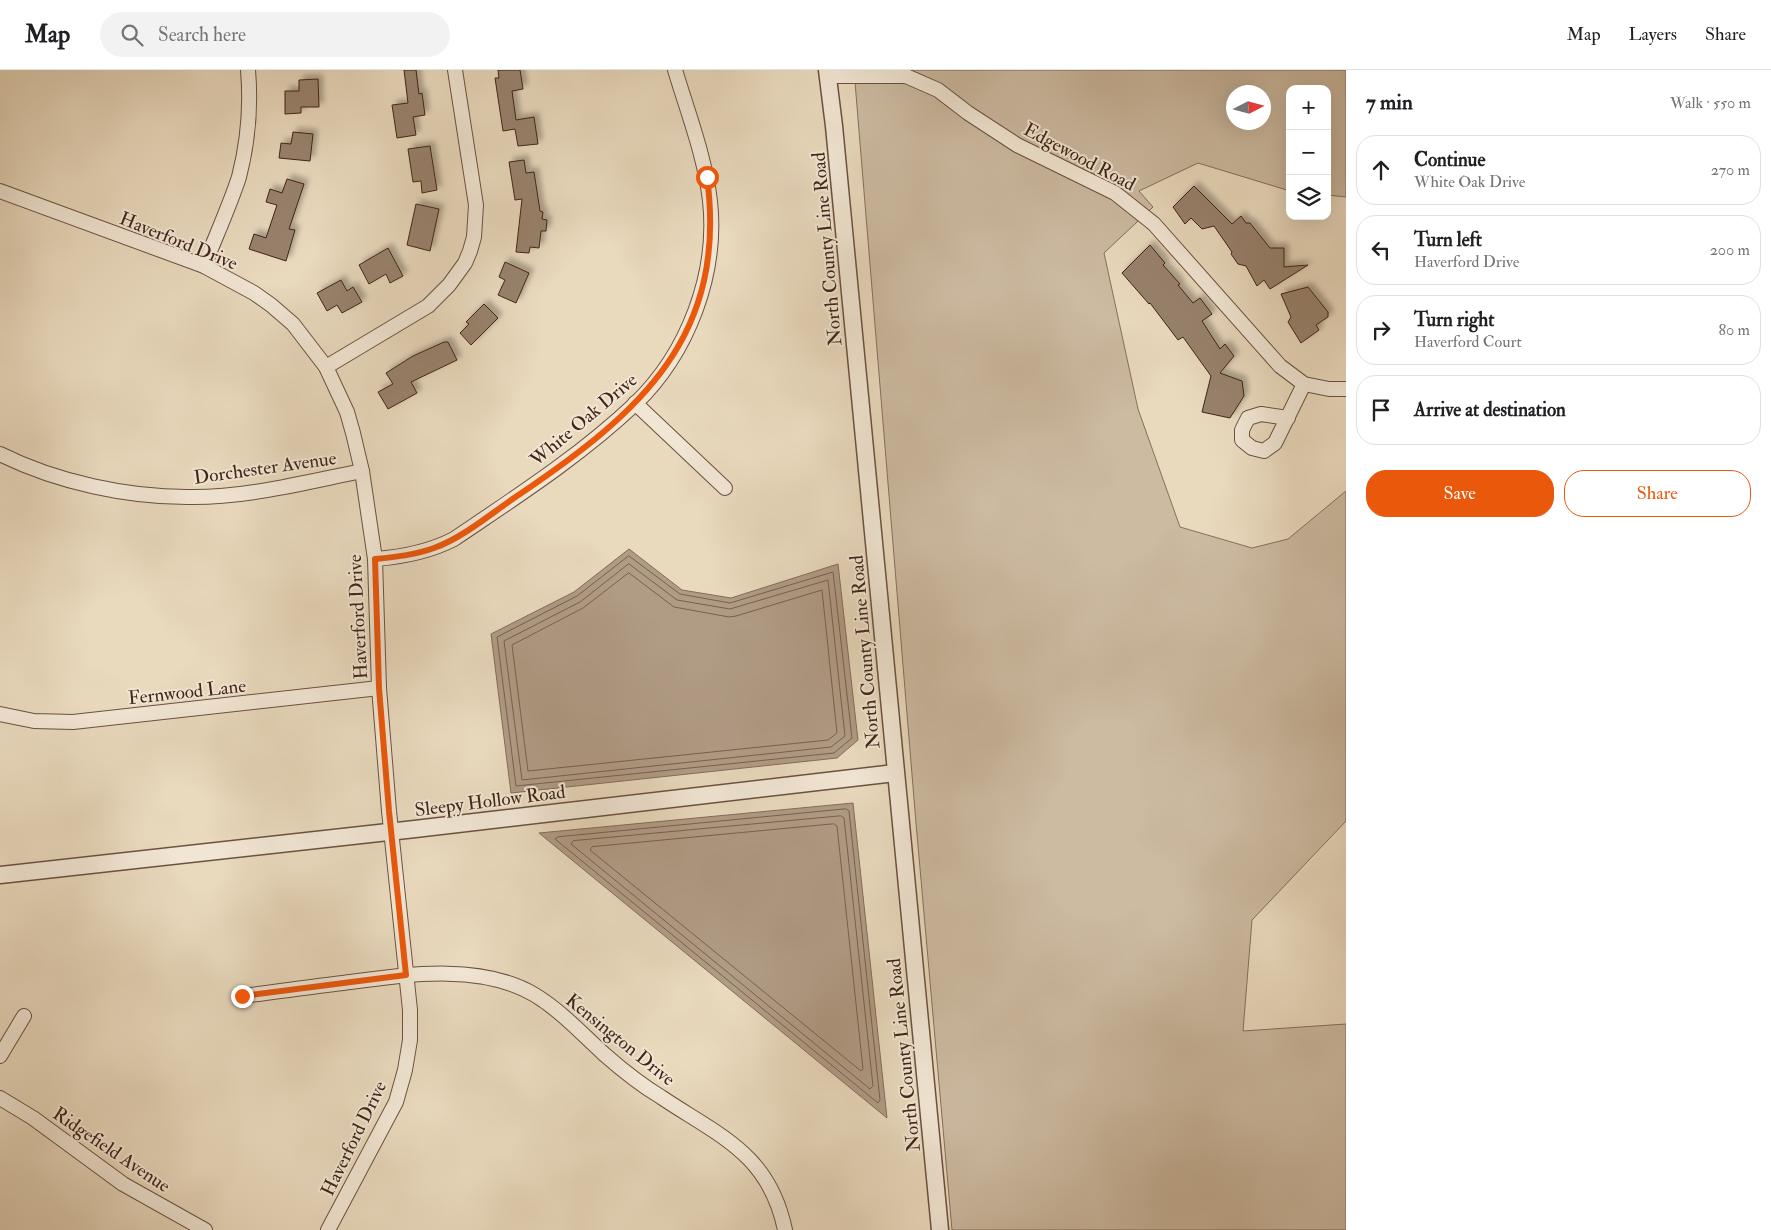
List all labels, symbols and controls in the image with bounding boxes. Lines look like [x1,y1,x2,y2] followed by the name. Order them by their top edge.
[100,12,450,57] search box
[25,19,70,50] text: Map
[118,21,146,49] icon: search
[158,23,246,47] text: Search here
[1567,23,1601,46] text: Map
[1629,23,1677,46] text: Layers
[1705,23,1746,46] text: Share
[1226,85,1271,130] north arrow
[1286,85,1331,220] map controls
[1286,85,1331,130] button: +
[1366,89,1413,116] text: 7 min
[1670,93,1751,113] text: Walk · 550 m
[1019,117,1140,197] street label: Edgewood Road
[1286,130,1331,175] button: −
[1414,148,1485,172] text: Continue
[807,150,847,347] street label: North County Line Road
[1367,156,1395,184] icon: ahead
[1711,160,1750,180] text: 270 m
[696,166,719,189] route start
[1414,172,1526,192] text: White Oak Drive
[1286,175,1331,220] button: layers
[116,206,241,276] street label: Haverford Drive
[1414,228,1482,252] text: Turn left
[1367,236,1395,264] icon: left
[1710,240,1750,260] text: 200 m
[1414,252,1519,272] text: Haverford Drive
[1414,308,1494,332] text: Turn right
[1367,316,1395,344] icon: right
[1719,320,1750,340] text: 80 m
[1414,332,1522,352] text: Haverford Court
[524,368,642,472] street label: White Oak Drive
[1367,396,1395,424] icon: arrive
[1414,398,1566,422] text: Arrive at destination
[192,446,338,490] street label: Dorchester Avenue
[1366,470,1554,517] button: Save
[1564,470,1751,517] button: Share
[845,553,885,750] street label: North County Line Road
[343,554,373,680] street label: Haverford Drive
[127,674,247,710] street label: Fernwood Lane
[413,780,568,823] street label: Sleepy Hollow Road
[882,956,926,1153] street label: North County Line Road
[231,985,254,1008] route end
[561,988,680,1091] street label: Kensington Drive
[316,1077,392,1200] street label: Haverford Drive
[48,1102,175,1198] street label: Ridgefield Avenue

